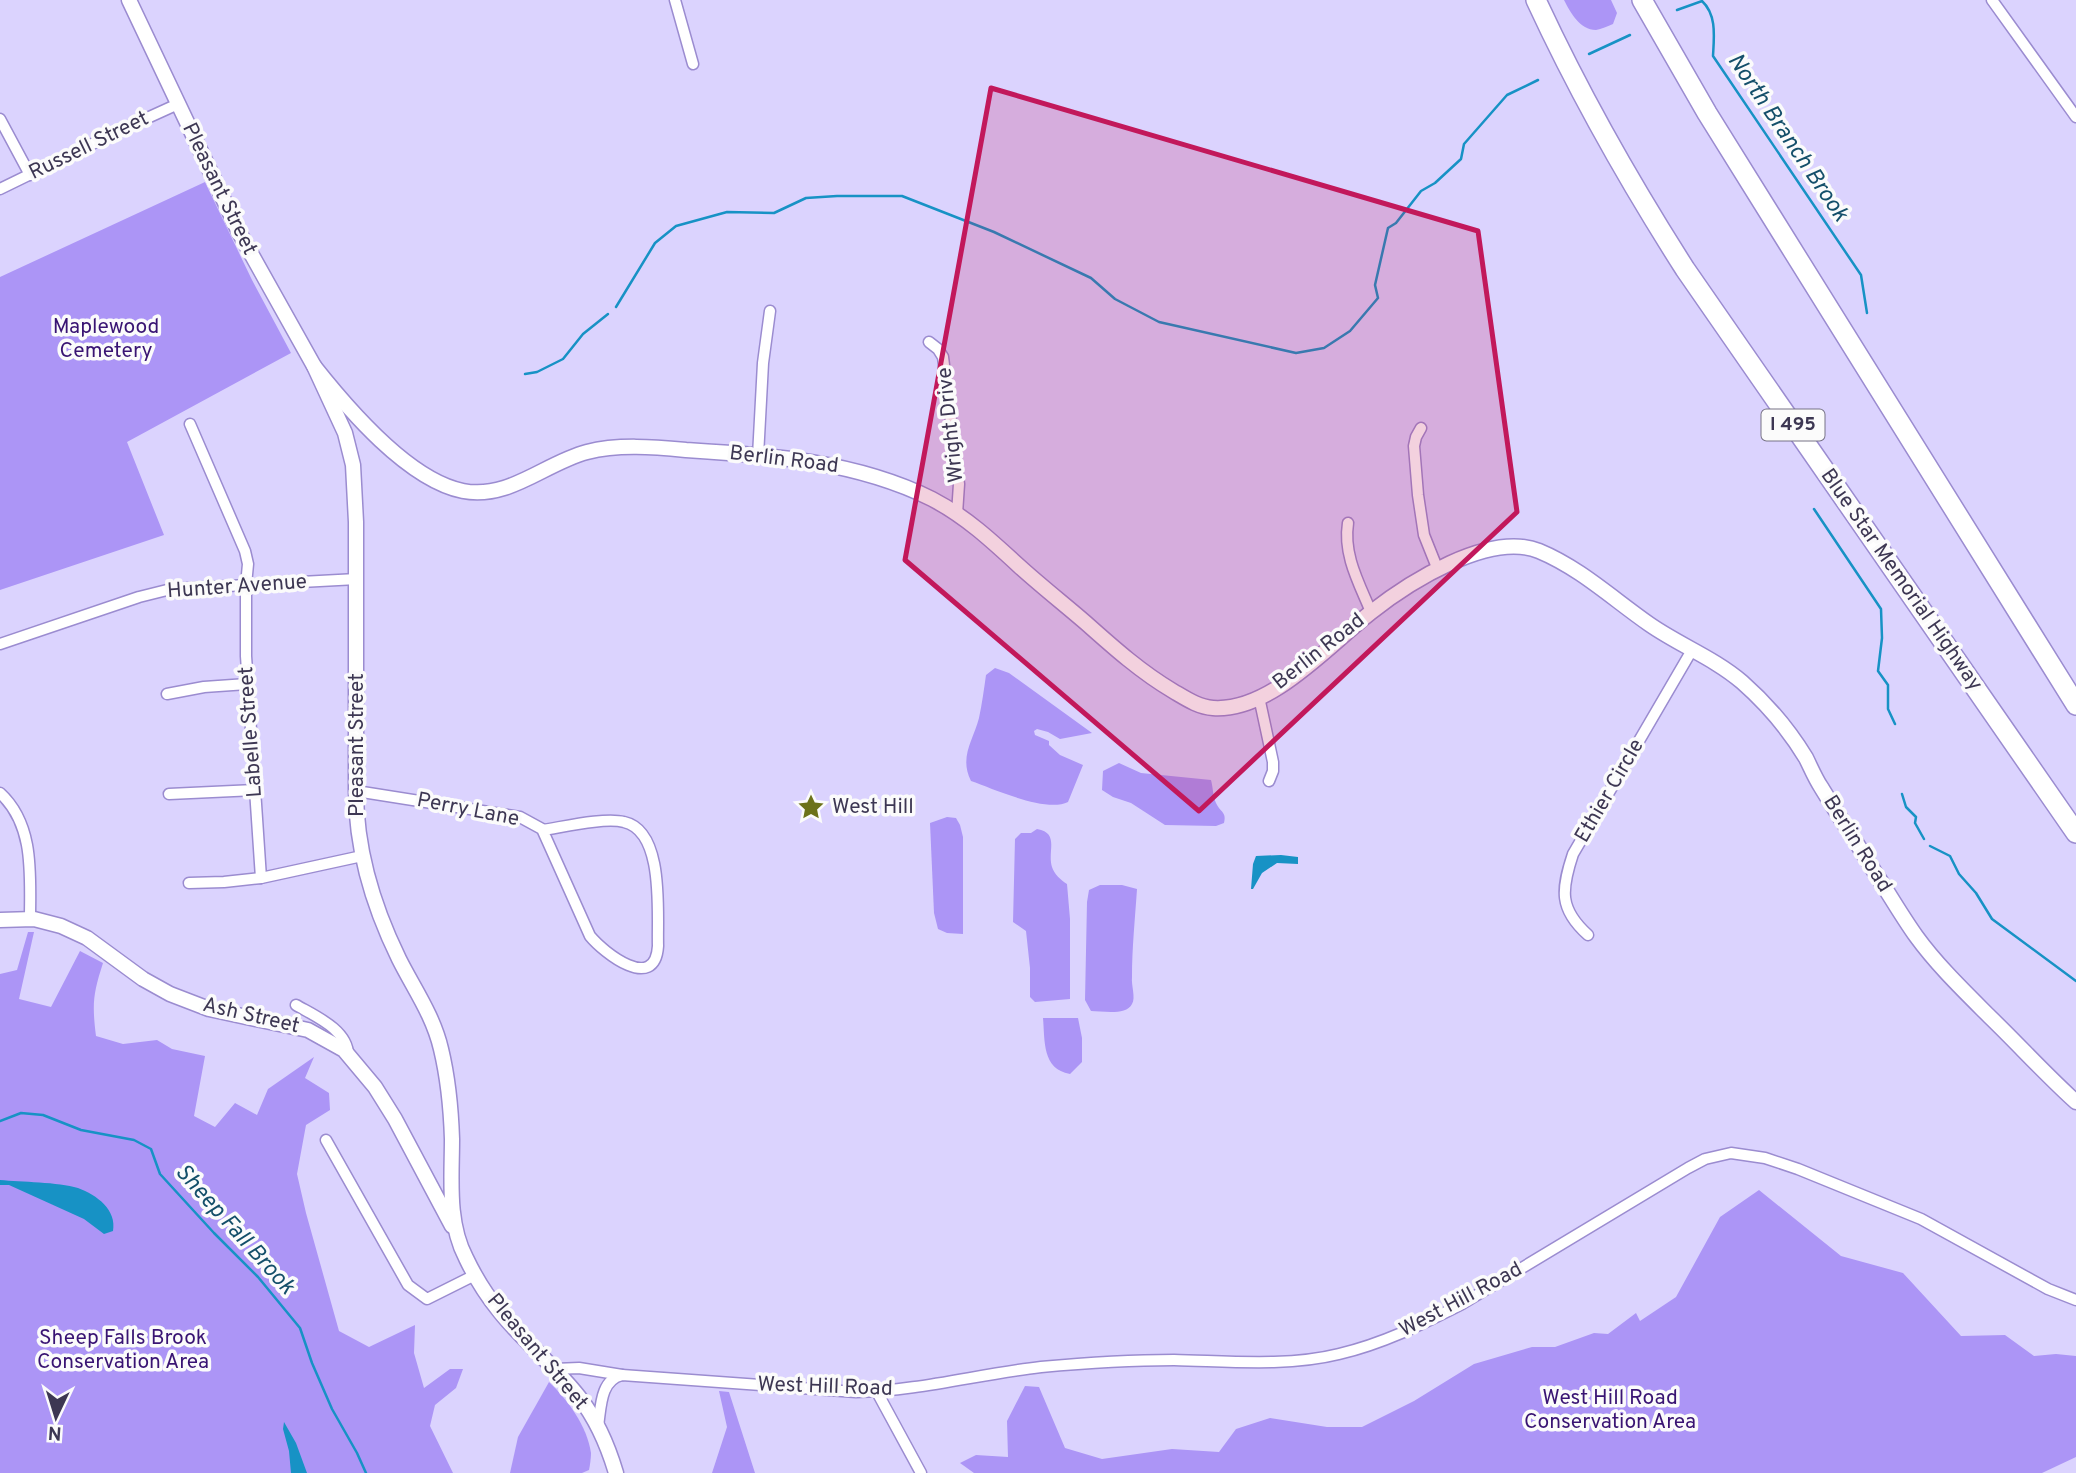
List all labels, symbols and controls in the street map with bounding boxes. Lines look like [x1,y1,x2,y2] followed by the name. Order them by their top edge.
[1720,48,1854,228] water label: North Branch Brook
[25,105,153,187] street label: Russell Street
[175,118,263,260] street label: Pleasant Street
[53,314,159,365] park label: Maplewood Cemetery
[932,366,970,484] street label: Wright Drive
[1762,410,1825,440] road number: I 495
[728,440,840,480] street label: Berlin Road
[1814,464,1988,696] street label: Blue Star Memorial Highway
[166,569,308,605] street label: Hunter Avenue
[1267,608,1371,696] street label: Berlin Road
[233,666,269,798] street label: Labelle Street
[344,673,371,817] street label: Pleasant Street
[1569,734,1651,848] street label: Ethier Circle
[414,787,522,833] street label: Perry Lane
[1816,790,1898,898] street label: Berlin Road
[796,792,826,822] place icon: West Hill
[832,794,914,821] place label: West Hill
[200,992,302,1040] street label: Ash Street
[168,1159,301,1302] water label: Sheep Fall Brook
[1395,1256,1527,1344] street label: West Hill Road
[480,1288,594,1416] street label: Pleasant Street
[37,1325,209,1376] park label: Sheep Falls Brook Conservation Area
[757,1371,893,1403] street label: West Hill Road
[21,1382,91,1452] north arrow
[1524,1385,1696,1436] park label: West Hill Road Conservation Area
[47,1420,63,1444] text: N

